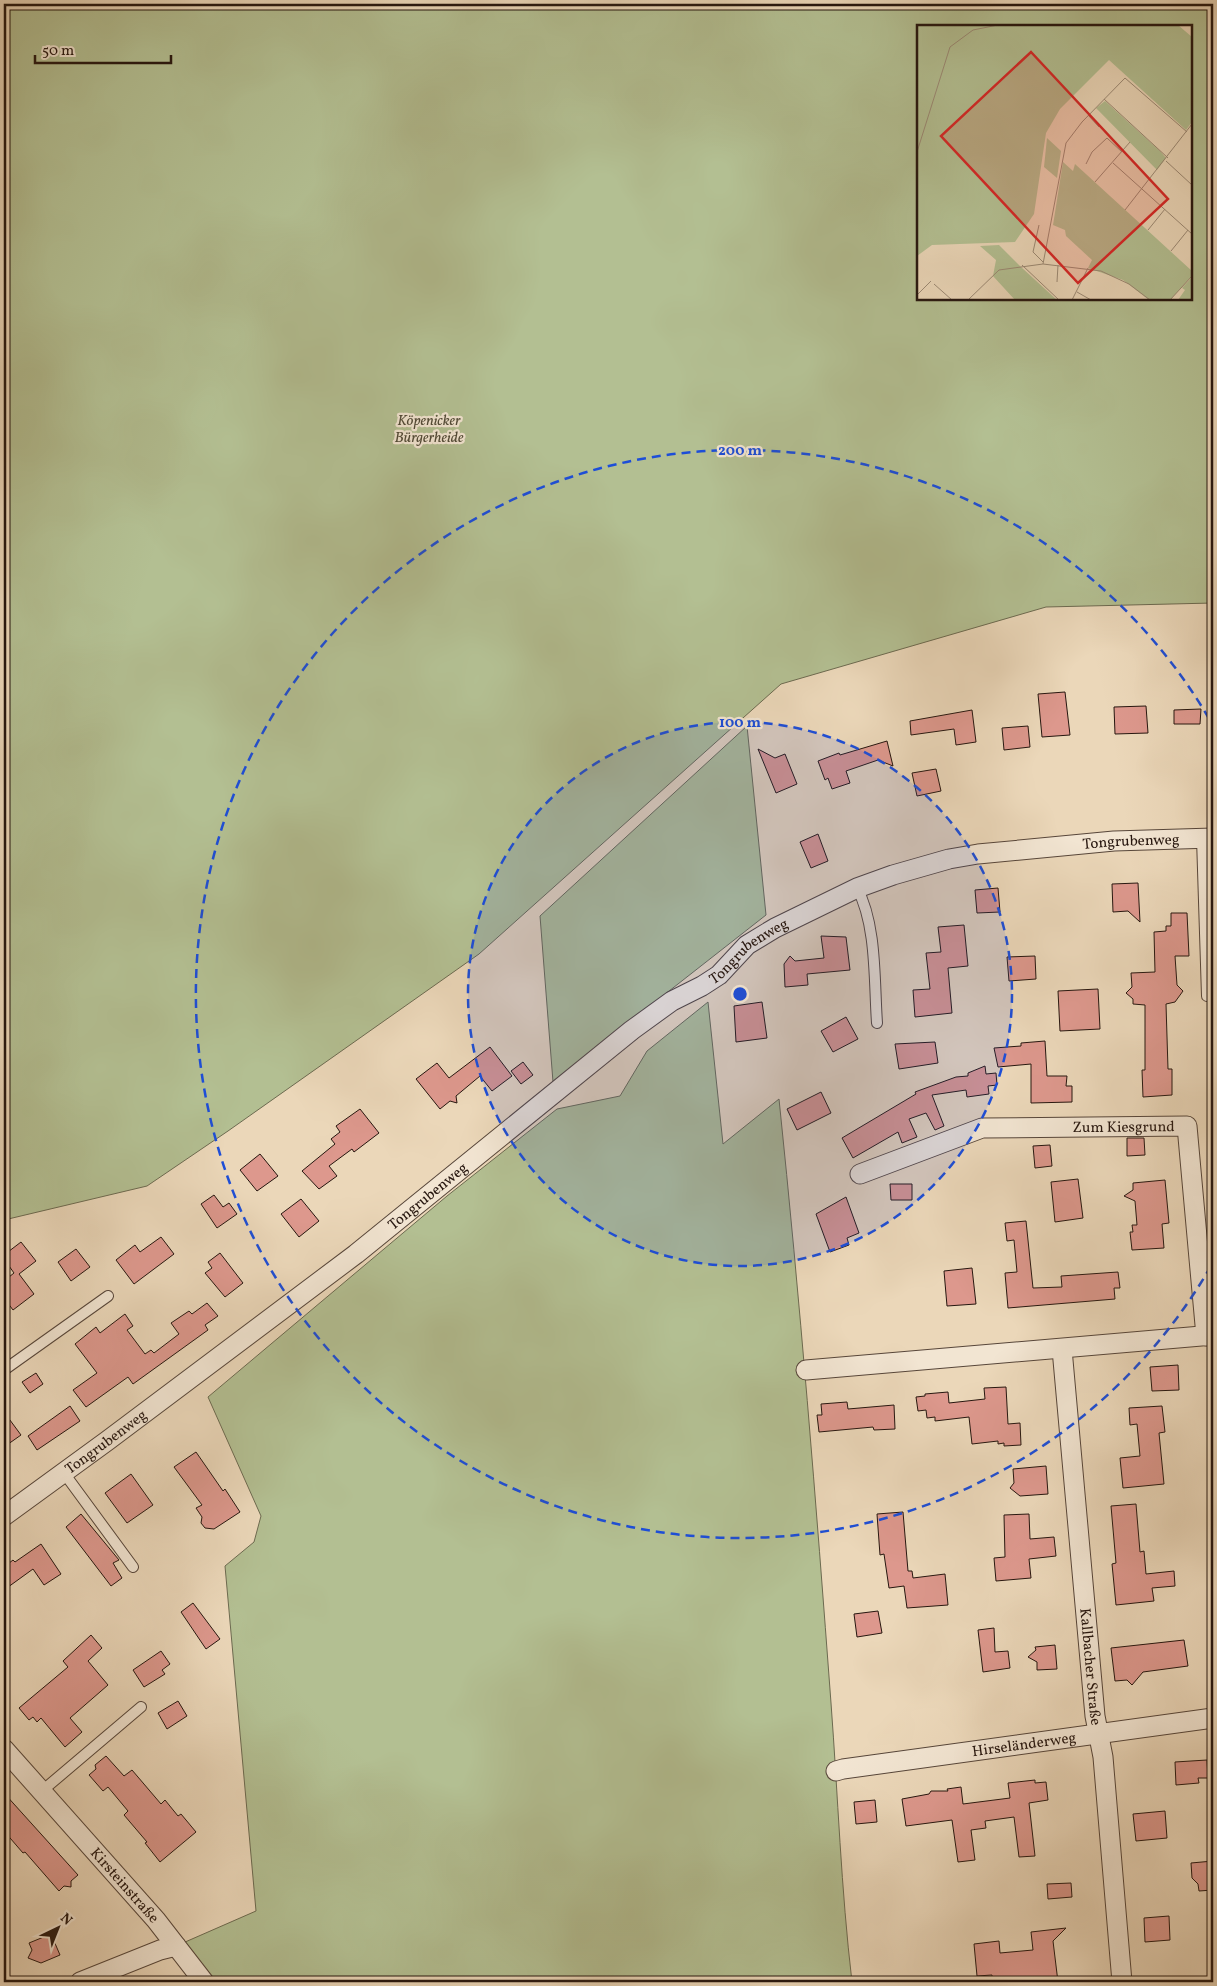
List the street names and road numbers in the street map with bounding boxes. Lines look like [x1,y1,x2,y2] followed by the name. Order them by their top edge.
[1082,830,1180,856] street label: Tongrubenweg
[706,914,792,991] street label: Tongrubenweg
[1072,1117,1175,1139] street label: Zum Kiesgrund
[384,1158,473,1236] street label: Tongrubenweg
[61,1405,152,1480] street label: Tongrubenweg
[1073,1607,1106,1727] street label: Kallbacher Straße
[971,1728,1078,1763] street label: Hirseländerweg
[84,1844,163,1928] street label: Kirsteinstraße

